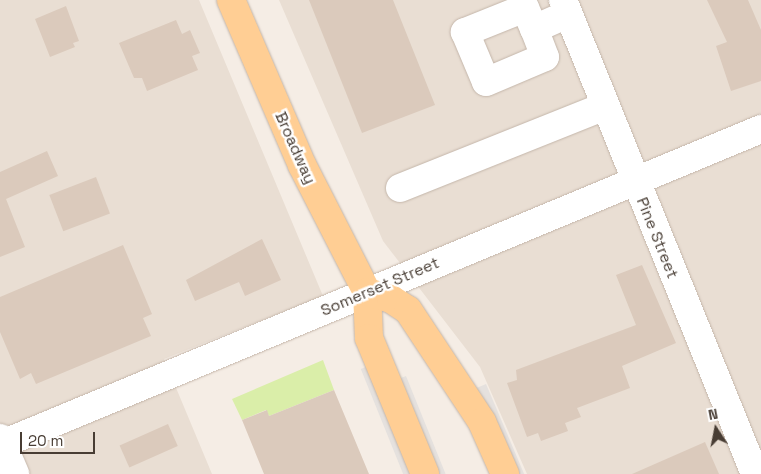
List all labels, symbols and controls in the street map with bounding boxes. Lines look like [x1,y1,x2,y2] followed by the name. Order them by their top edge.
[271,109,319,187] street label: Broadway
[632,195,682,281] street label: Pine Street
[318,253,442,321] street label: Somerset Street
[691,404,741,454] north arrow
[707,405,719,424] text: N
[22,422,98,454] scale bar
[28,431,63,450] text: 20 m

